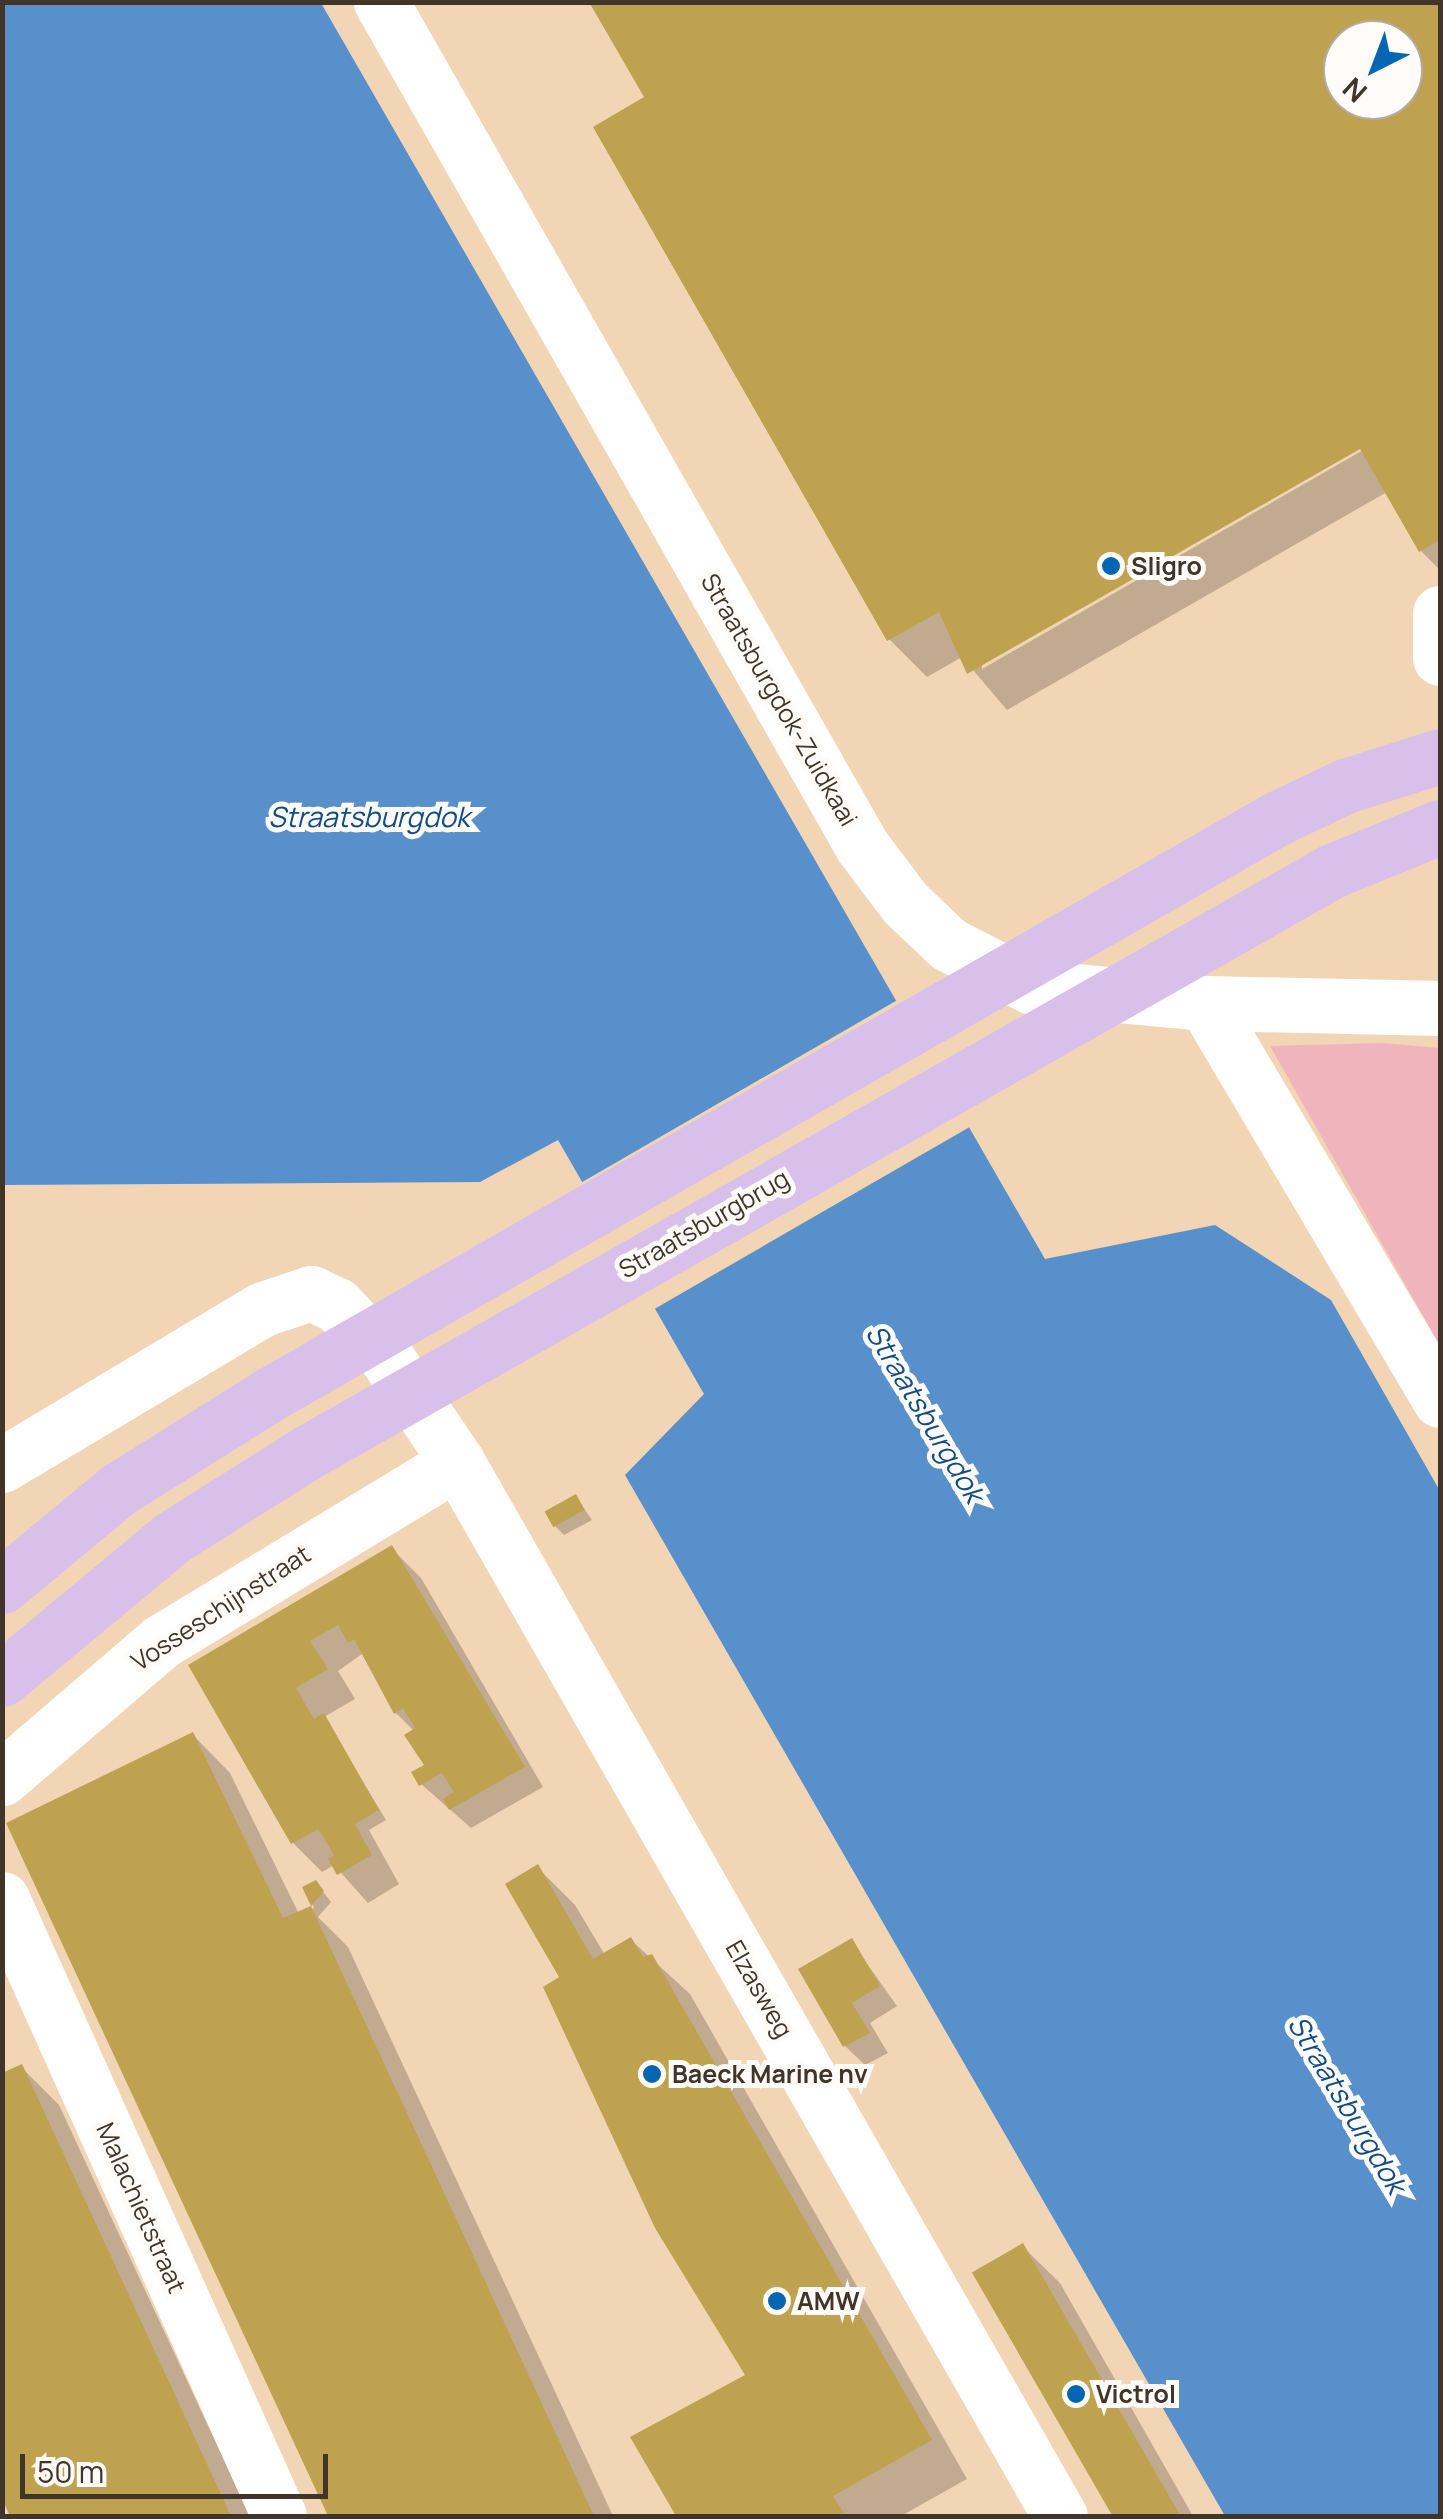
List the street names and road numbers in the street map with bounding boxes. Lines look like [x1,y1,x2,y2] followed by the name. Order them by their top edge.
[694,568,864,832] street label: Straatsburgdok-Zuidkaai
[614,1163,794,1285] street label: Straatsburgbrug
[126,1539,316,1677] street label: Vosseschijnstraat
[719,1935,799,2043] street label: Elzasweg
[90,2118,192,2298] street label: Malachietstraat

